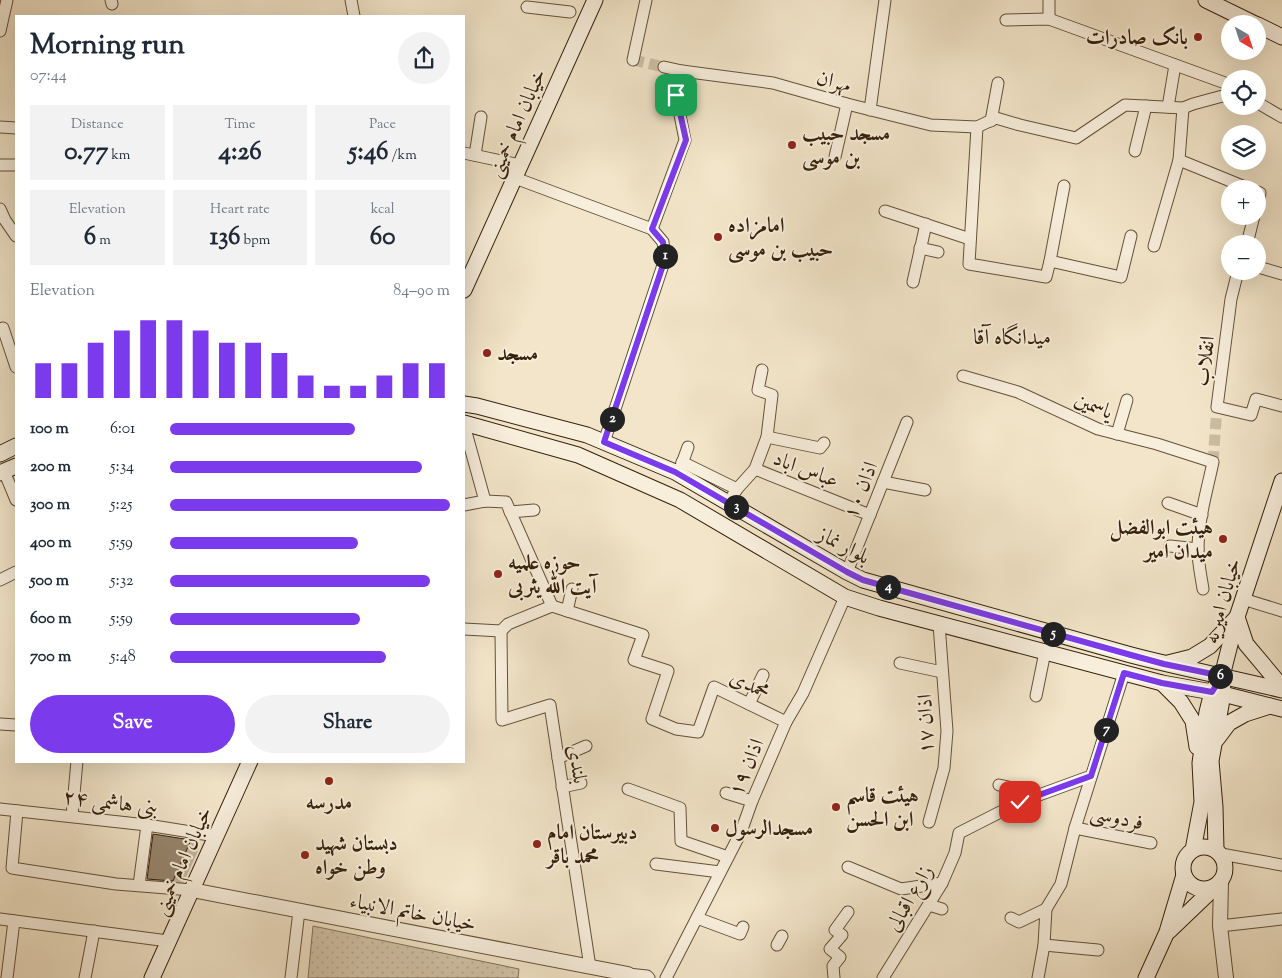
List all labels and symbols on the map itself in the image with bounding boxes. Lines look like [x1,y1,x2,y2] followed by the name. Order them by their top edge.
[1221,15,1266,60] north arrow
[1086,24,1188,54] place label: بانک صادرات
[1192,31,1204,43] marker: بانک صادرات
[813,64,854,102] street label: مهران
[480,65,556,183] street label: خیابان امام خمینی
[655,74,697,116] pin
[802,120,890,174] place label: مسجد حبیب بن موسی
[786,139,798,151] marker: مسجد حبیب بن موسی
[728,212,833,266] place label: امامزاده حبیب بن موسی
[712,231,724,243] marker: امامزاده حبیب بن موسی
[652,244,678,268] pin: 1
[973,323,1051,355] district label: میدانگاه آقا
[1188,334,1224,388] street label: انقلاب
[497,340,538,370] place label: مسجد
[481,347,493,359] marker: مسجد
[1069,385,1118,429] street label: یاسمین
[600,406,624,432] pin: 2
[768,445,842,497] street label: عباس اباد
[837,457,887,524] street label: اذان ۱۰
[724,494,748,520] pin: 3
[1110,514,1213,568] place label: هیئت ابوالفضل میدان امیر
[810,519,875,573] street label: بلوار نماز
[1217,533,1229,545] marker: هیئت ابوالفضل میدان امیر
[507,549,599,603] place label: حوزه علمیه آیت الله یثربی
[1197,555,1250,648] street label: خیابان امیریه
[492,568,504,580] marker: حوزه علمیه آیت الله یثربی
[876,574,900,600] pin: 4
[1040,622,1066,646] pin: 5
[724,663,774,708] street label: محمدی
[1208,664,1232,688] pin: 6
[911,694,943,754] street label: اذان ۱۷
[1094,718,1118,742] pin: 7
[722,734,773,801] street label: اذان ۱۹
[558,743,594,786] street label: بلندی
[323,775,335,787] marker: مدرسه
[999,781,1041,823] pin
[846,782,919,836] place label: هیئت قاسم ابن الحسن
[61,783,160,825] street label: بنی هاشمی ۲۴
[306,789,352,819] place label: مدرسه
[1087,799,1146,839] street label: فردوسی
[830,801,842,813] marker: هیئت قاسم ابن الحسن
[146,803,222,921] street label: خیابان امام خمینی
[725,815,813,845] place label: مسجدالرسول
[545,819,637,873] place label: دبیرستان امام محمد باقر
[709,822,721,834] marker: مسجدالرسول
[315,830,398,884] place label: دبستان شهید وطن خواه
[531,838,543,850] marker: دبیرستان امام محمد باقر
[299,849,311,861] marker: دبستان شهید وطن خواه
[880,860,943,939] street label: زارع اقبالی
[347,887,478,942] street label: خیابان خاتم الانبیاء

